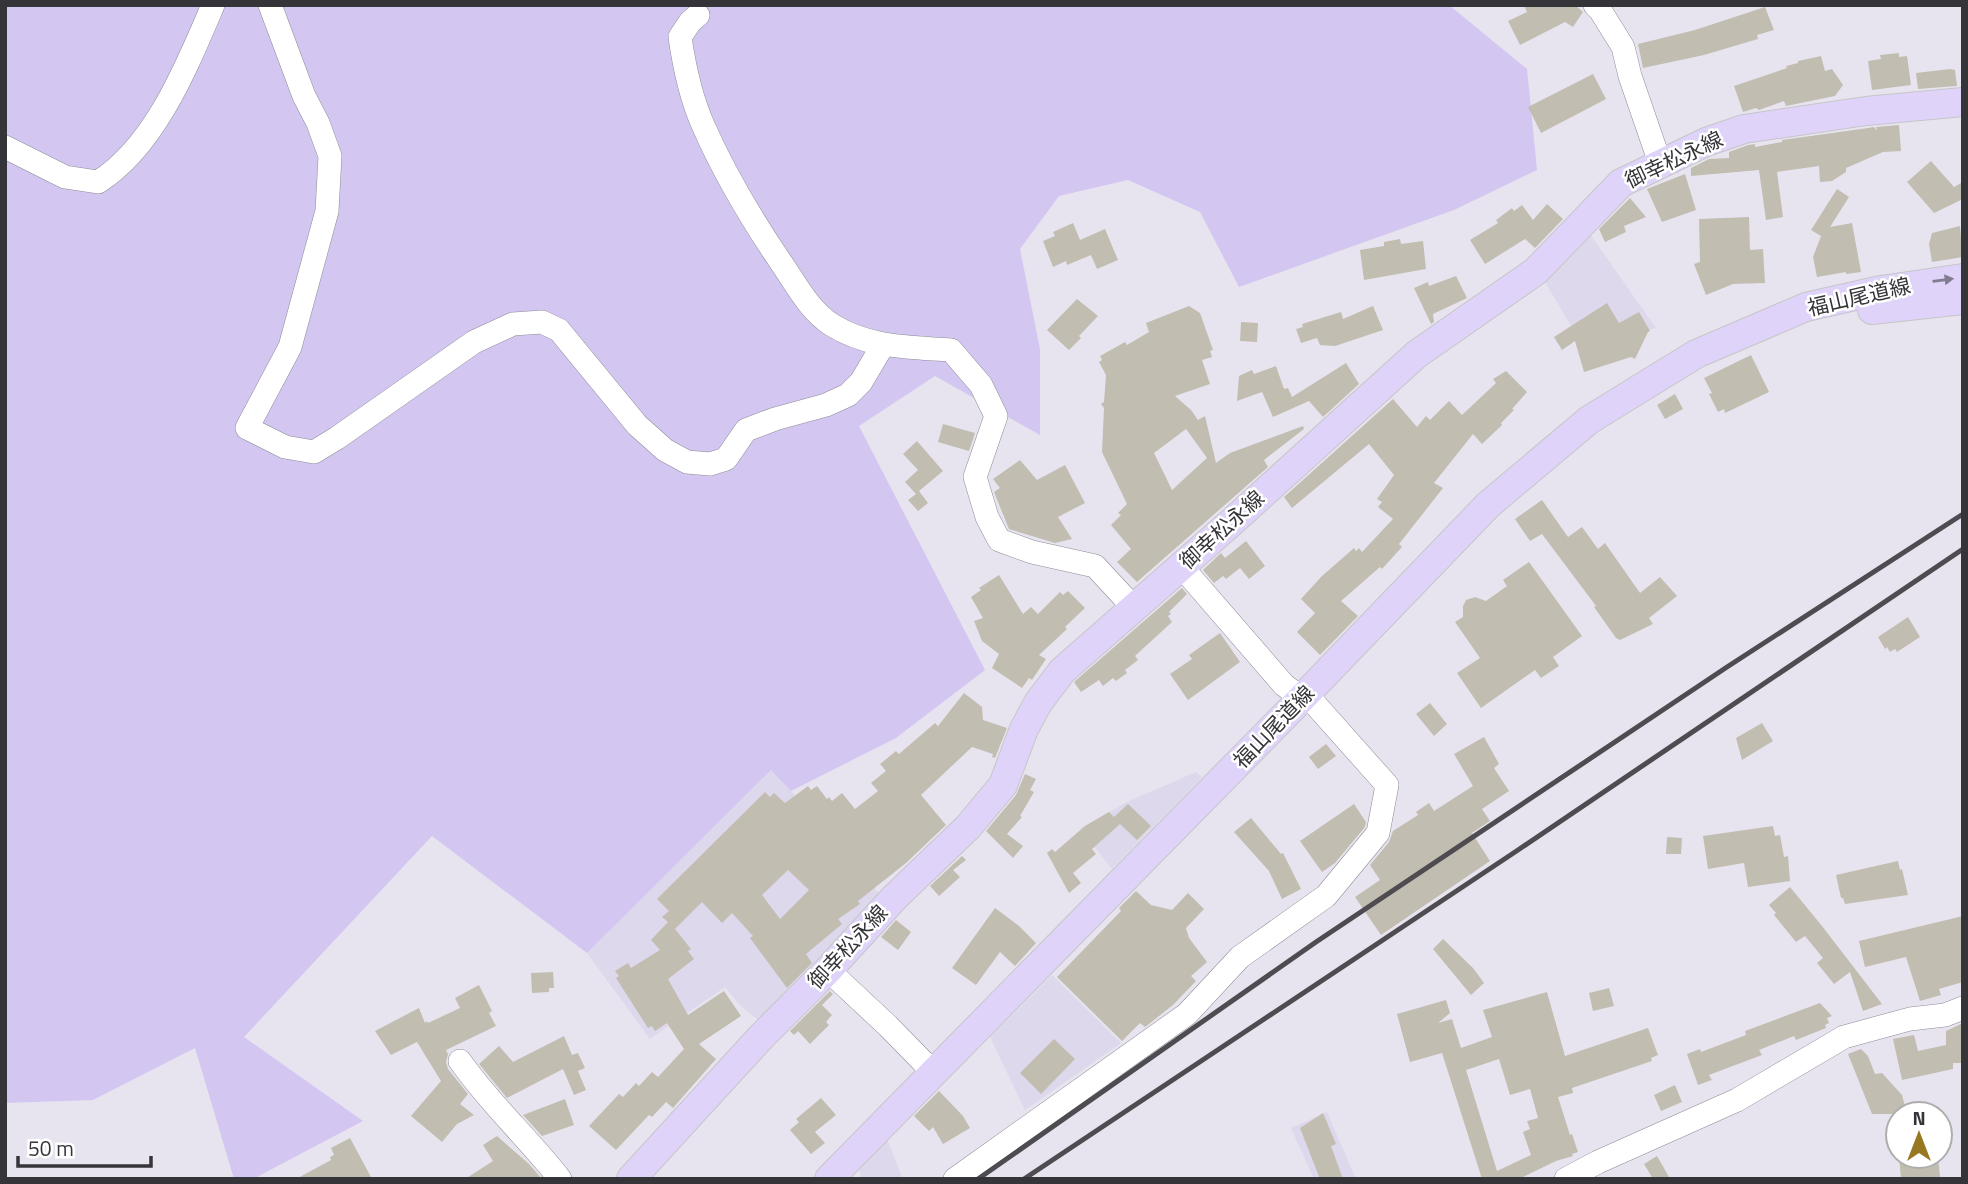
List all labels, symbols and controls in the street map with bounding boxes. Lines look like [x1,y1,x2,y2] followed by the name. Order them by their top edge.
[1619,122,1728,196] street label: 御幸松永線
[1804,269,1914,323] street label: 福山尾道線
[1932,274,1954,285] one-way arrow
[1172,482,1271,576] street label: 御幸松永線
[1225,677,1321,775] street label: 福山尾道線
[800,897,895,996] street label: 御幸松永線
[1884,1100,1954,1170] north arrow
[1912,1103,1926,1132] text: N
[18,1124,150,1168] scale bar
[28,1132,74,1164] text: 50 m

